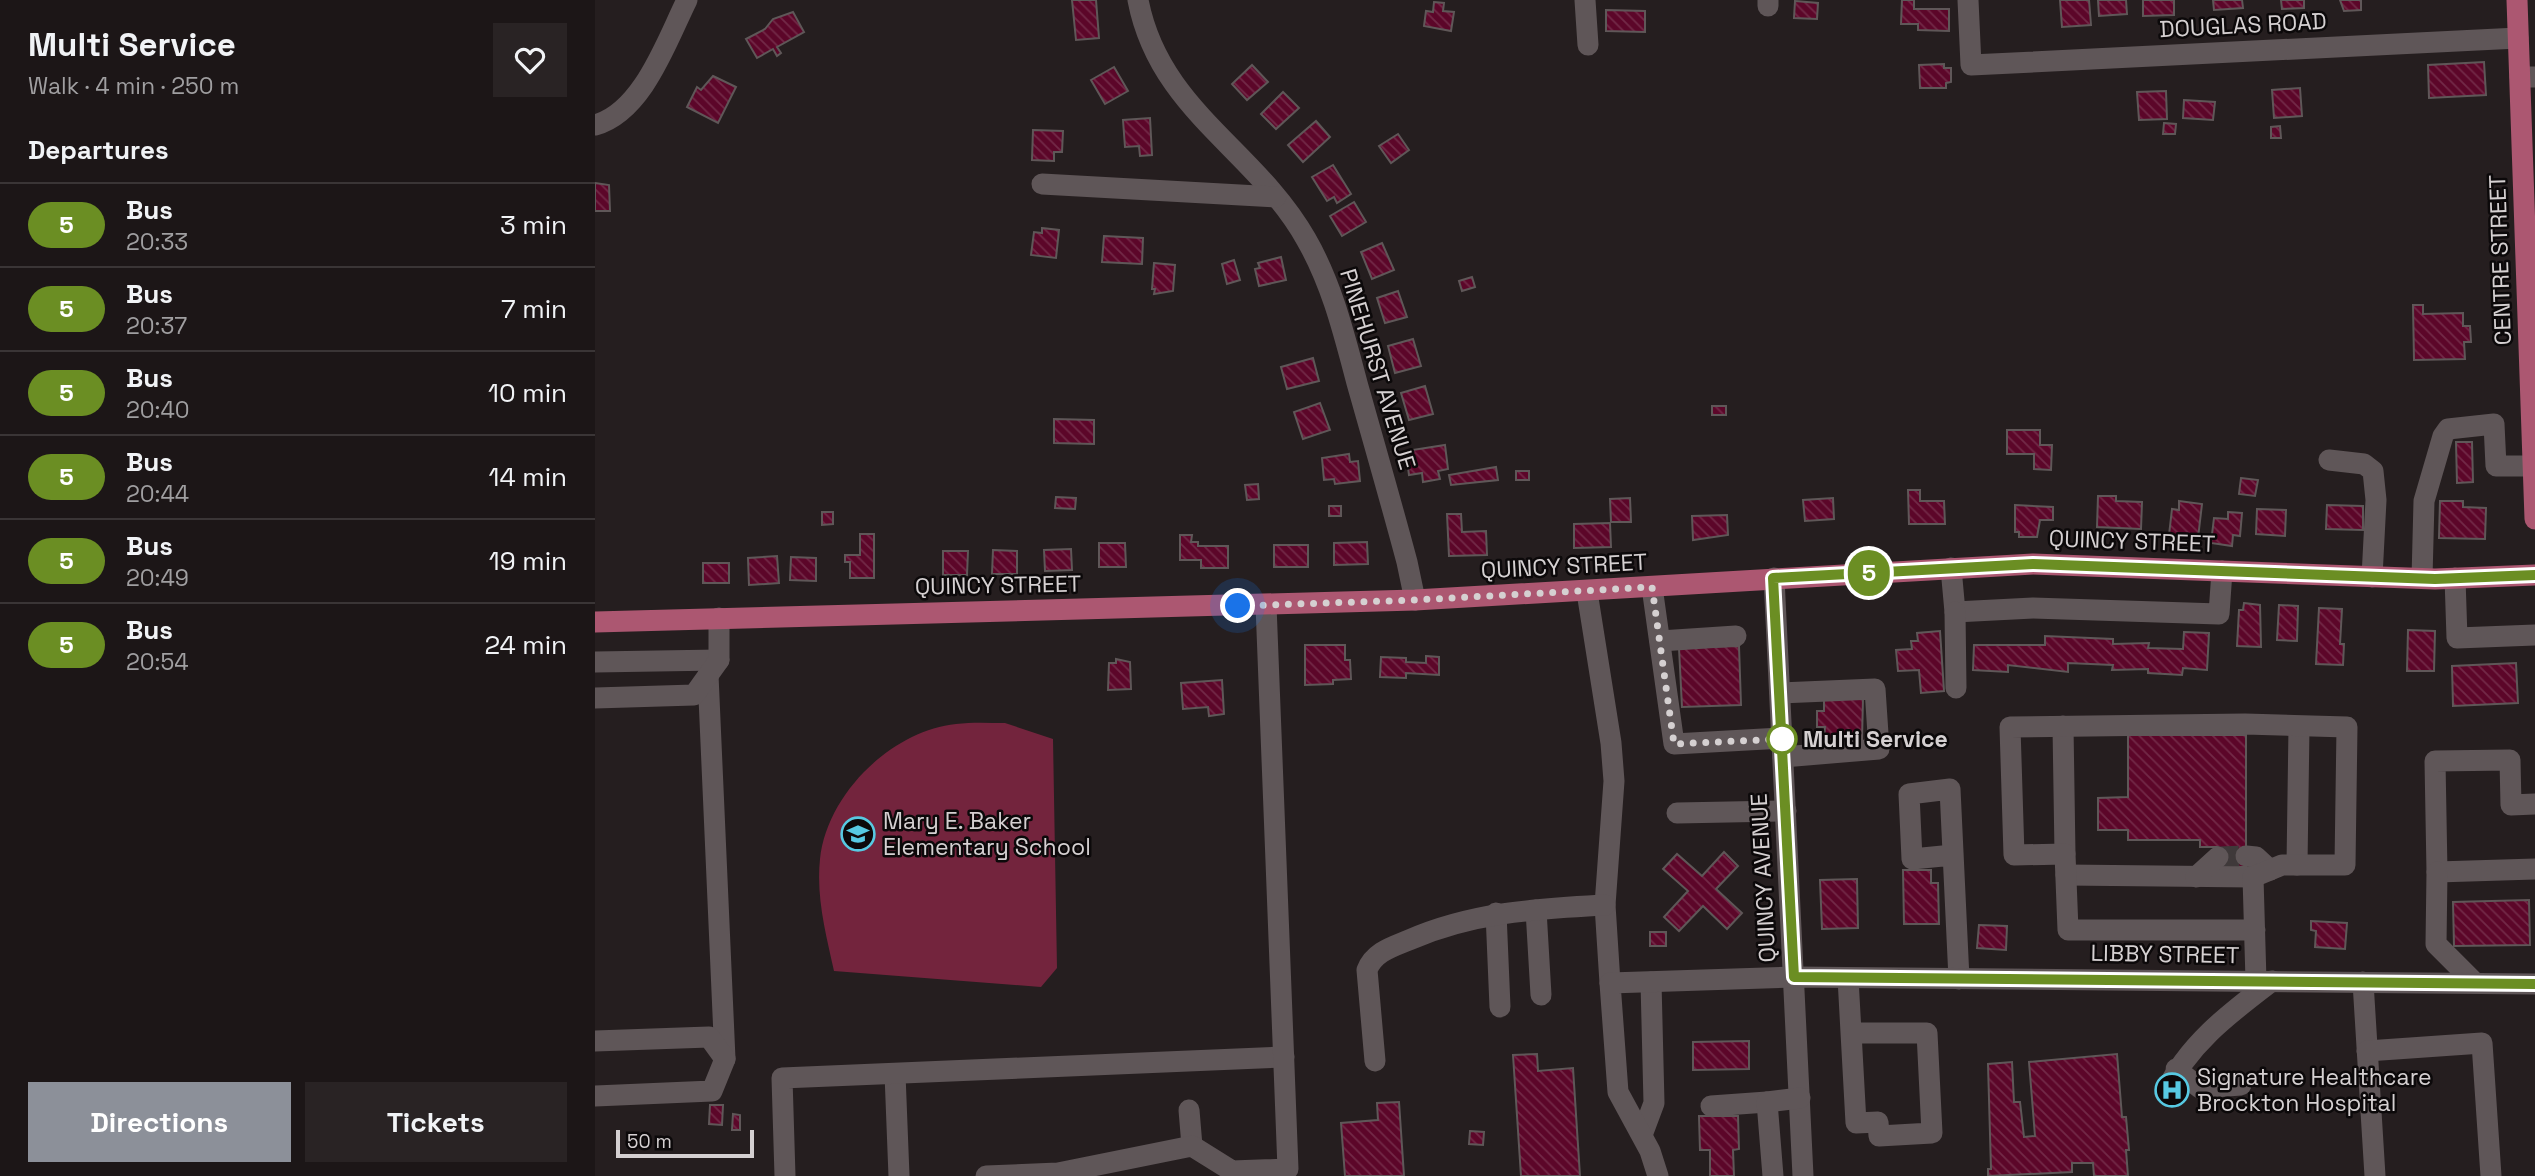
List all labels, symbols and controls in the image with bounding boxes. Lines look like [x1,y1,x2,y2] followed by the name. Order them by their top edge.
[2159,6,2327,44] street label: DOUGLAS ROAD
[493,23,567,97] button: heart
[28,24,236,66] text: Multi Service
[28,71,239,101] text: Walk · 4 min · 250 m
[28,133,169,167] text: Departures
[2482,174,2518,346] street label: CENTRE STREET
[126,193,173,227] text: Bus
[500,208,567,242] text: 3 min
[59,209,74,240] text: 5
[126,227,188,257] text: 20:33
[1333,265,1423,473] street label: PINEHURST AVENUE
[126,277,173,311] text: Bus
[501,292,567,326] text: 7 min
[59,293,74,324] text: 5
[126,311,187,341] text: 20:37
[126,361,173,395] text: Bus
[488,376,567,410] text: 10 min
[59,377,74,408] text: 5
[126,395,190,425] text: 20:40
[126,445,173,479] text: Bus
[489,460,567,494] text: 14 min
[59,461,74,492] text: 5
[126,479,189,509] text: 20:44
[2048,523,2216,559] street label: QUINCY STREET
[126,529,173,563] text: Bus
[489,544,567,578] text: 19 min
[59,545,74,576] text: 5
[1480,547,1648,585] street label: QUINCY STREET
[1846,550,1892,596] line badge: 5
[1862,557,1876,588] text: 5
[126,563,189,593] text: 20:49
[915,569,1081,601] street label: QUINCY STREET
[1220,588,1255,623] your location
[126,613,173,647] text: Bus
[484,628,567,662] text: 24 min
[59,629,74,660] text: 5
[126,647,189,677] text: 20:54
[1767,724,1797,754] marker: Multi Service
[1803,724,1948,754] place label: Multi Service
[1744,793,1782,963] street label: QUINCY AVENUE
[883,806,1091,862] place label: Mary E. Baker Elementary School
[839,815,877,853] school or university icon: Mary E. Baker Elementary School
[2090,938,2240,970] street label: LIBBY STREET
[2197,1062,2432,1118] place label: Signature Healthcare Brockton Hospital
[2153,1071,2191,1109] hospital icon: Signature Healthcare Brockton Hospital
[28,1082,291,1162] button: Directions
[305,1082,567,1162] button: Tickets
[616,1127,754,1159] scale bar
[627,1129,672,1154] text: 50 m

